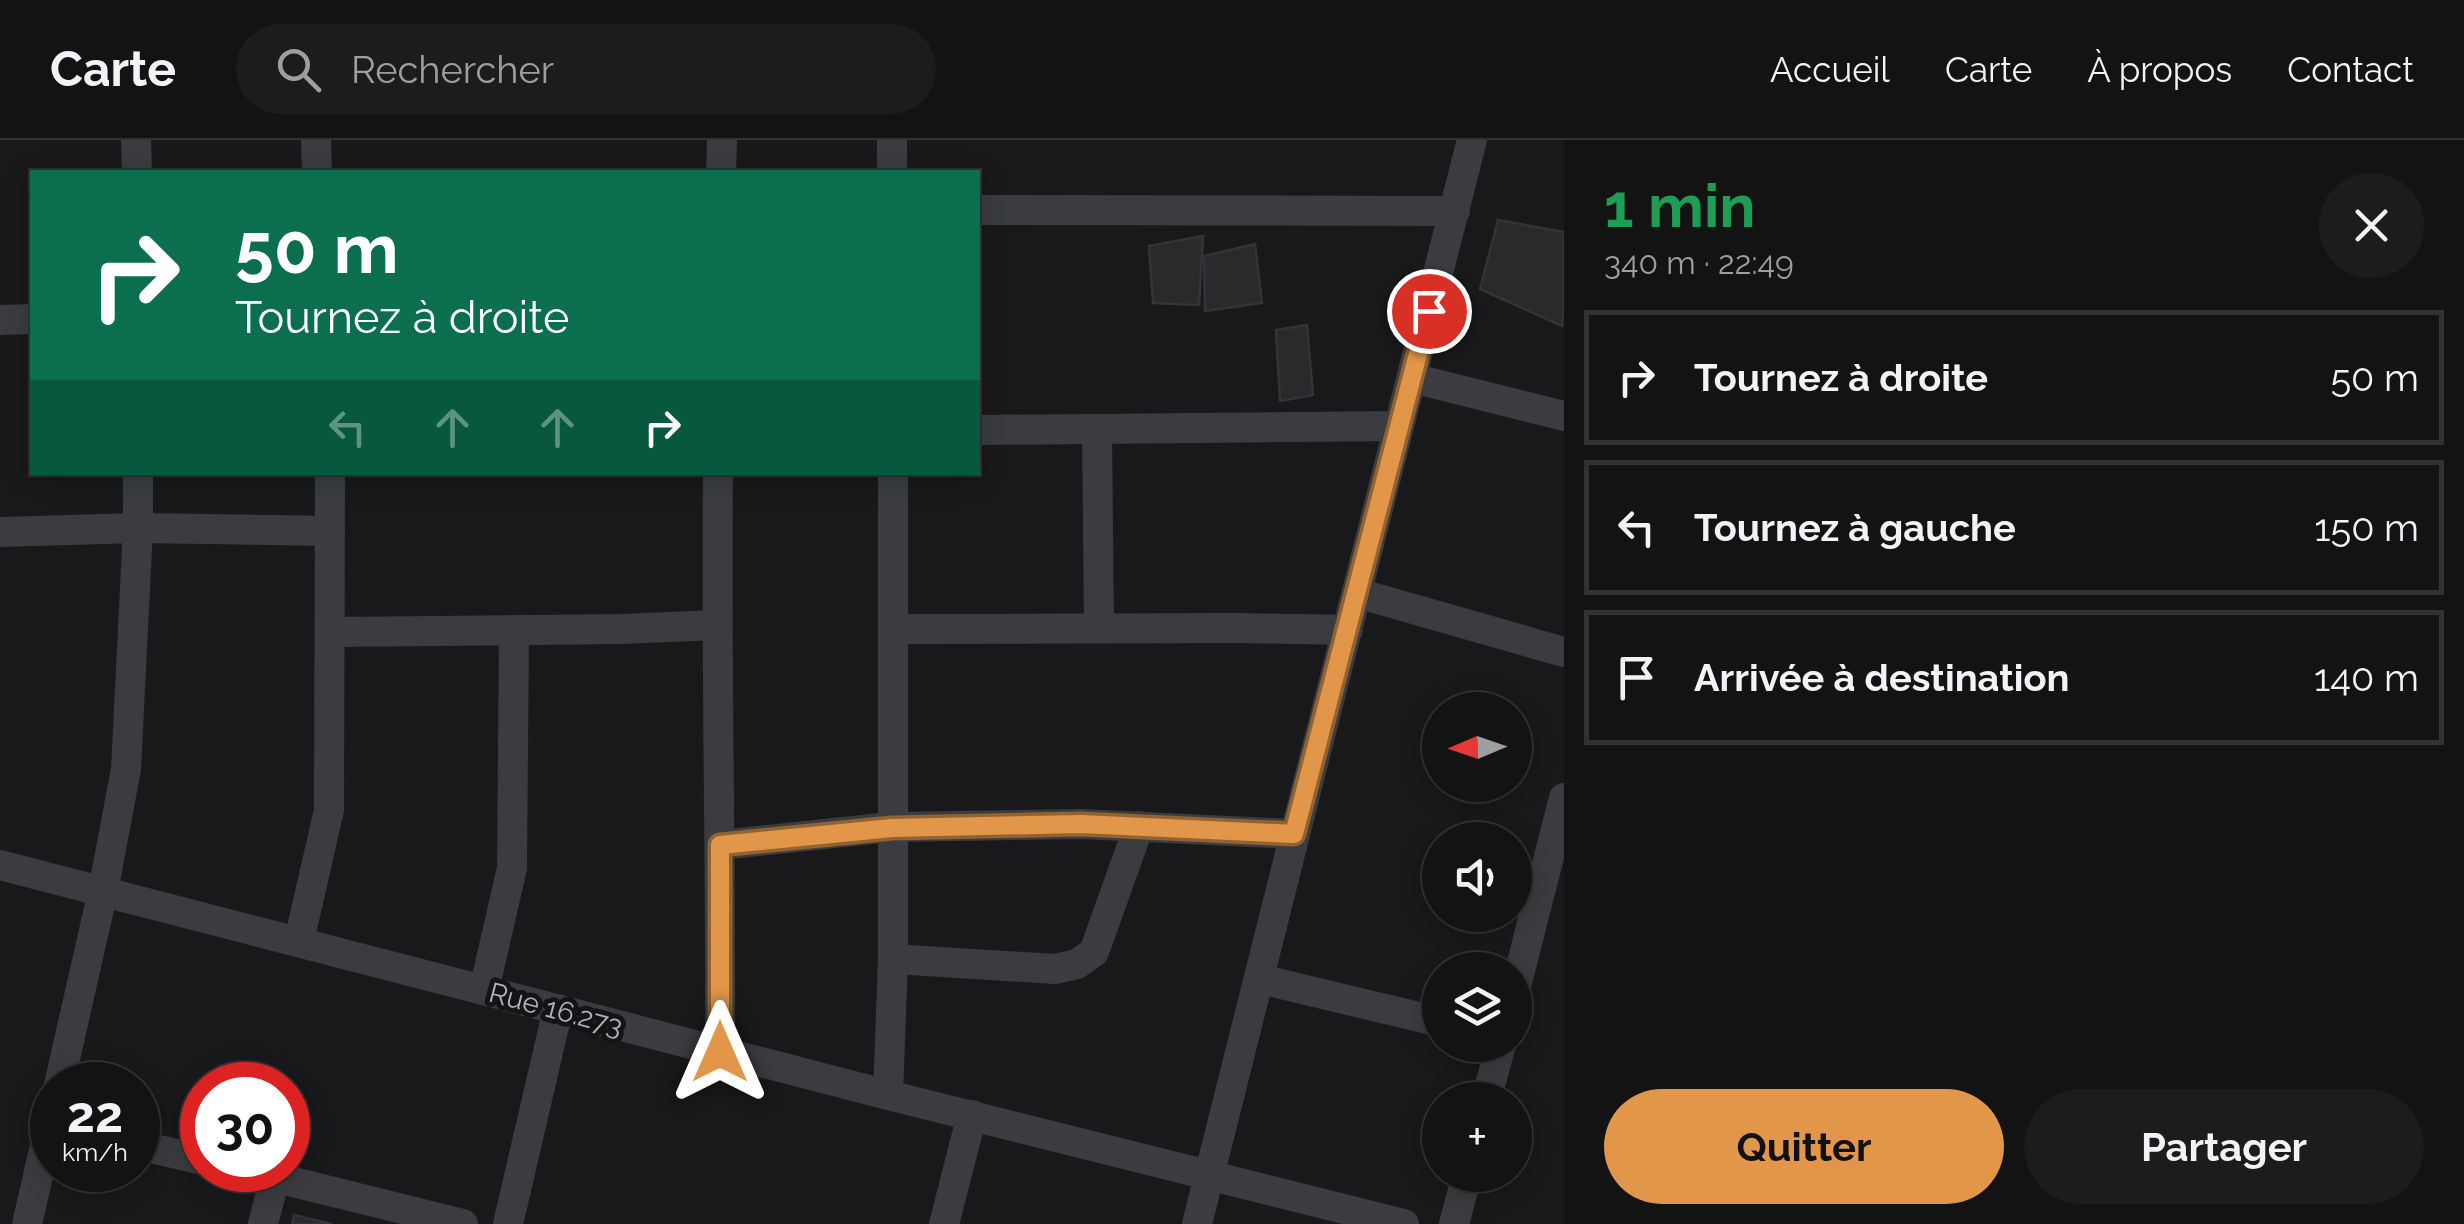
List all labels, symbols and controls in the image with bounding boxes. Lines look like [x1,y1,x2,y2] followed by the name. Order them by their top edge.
[236,24,936,114] search box
[50,41,176,97] text: Carte
[271,42,326,97] icon: search
[351,47,554,92] text: Rechercher
[1770,49,1890,90] text: Accueil
[1945,49,2032,90] text: Carte
[2087,49,2232,90] text: À propos
[2287,49,2414,90] text: Contact
[1604,171,1755,241] text: 1 min
[2319,173,2424,278] button: close
[235,207,399,289] text: 50 m
[70,210,200,340] icon: right
[1604,244,1794,281] text: 340 m · 22:49
[1387,269,1472,354] pin
[1402,284,1457,339] icon: arrive
[235,291,569,344] text: Tournez à droite
[1609,350,1664,405] icon: right
[1694,355,1988,400] text: Tournez à droite
[2330,355,2419,400] text: 50 m
[320,400,375,455] icon: left
[425,400,480,455] icon: ahead
[530,400,585,455] icon: ahead
[635,400,690,455] icon: right
[1609,500,1664,555] icon: left
[1694,505,2016,550] text: Tournez à gauche
[2314,505,2419,550] text: 150 m
[1609,650,1664,705] icon: arrive
[1694,655,2070,700] text: Arrivée à destination
[2314,655,2419,700] text: 140 m
[1422,692,1532,802] north arrow
[1422,692,1532,1192] map controls
[1422,822,1532,932] button: sound
[1422,952,1532,1062] button: layers
[485,976,626,1043] street label: Rue 16.273
[668,1000,772,1104] position arrow
[180,1062,310,1192] speed limit sign: 30
[1422,1082,1532,1192] button: +
[67,1085,123,1144] text: 22
[1604,1089,2004,1204] button: Quitter
[2024,1089,2424,1204] button: Partager
[62,1137,128,1167] text: km/h

